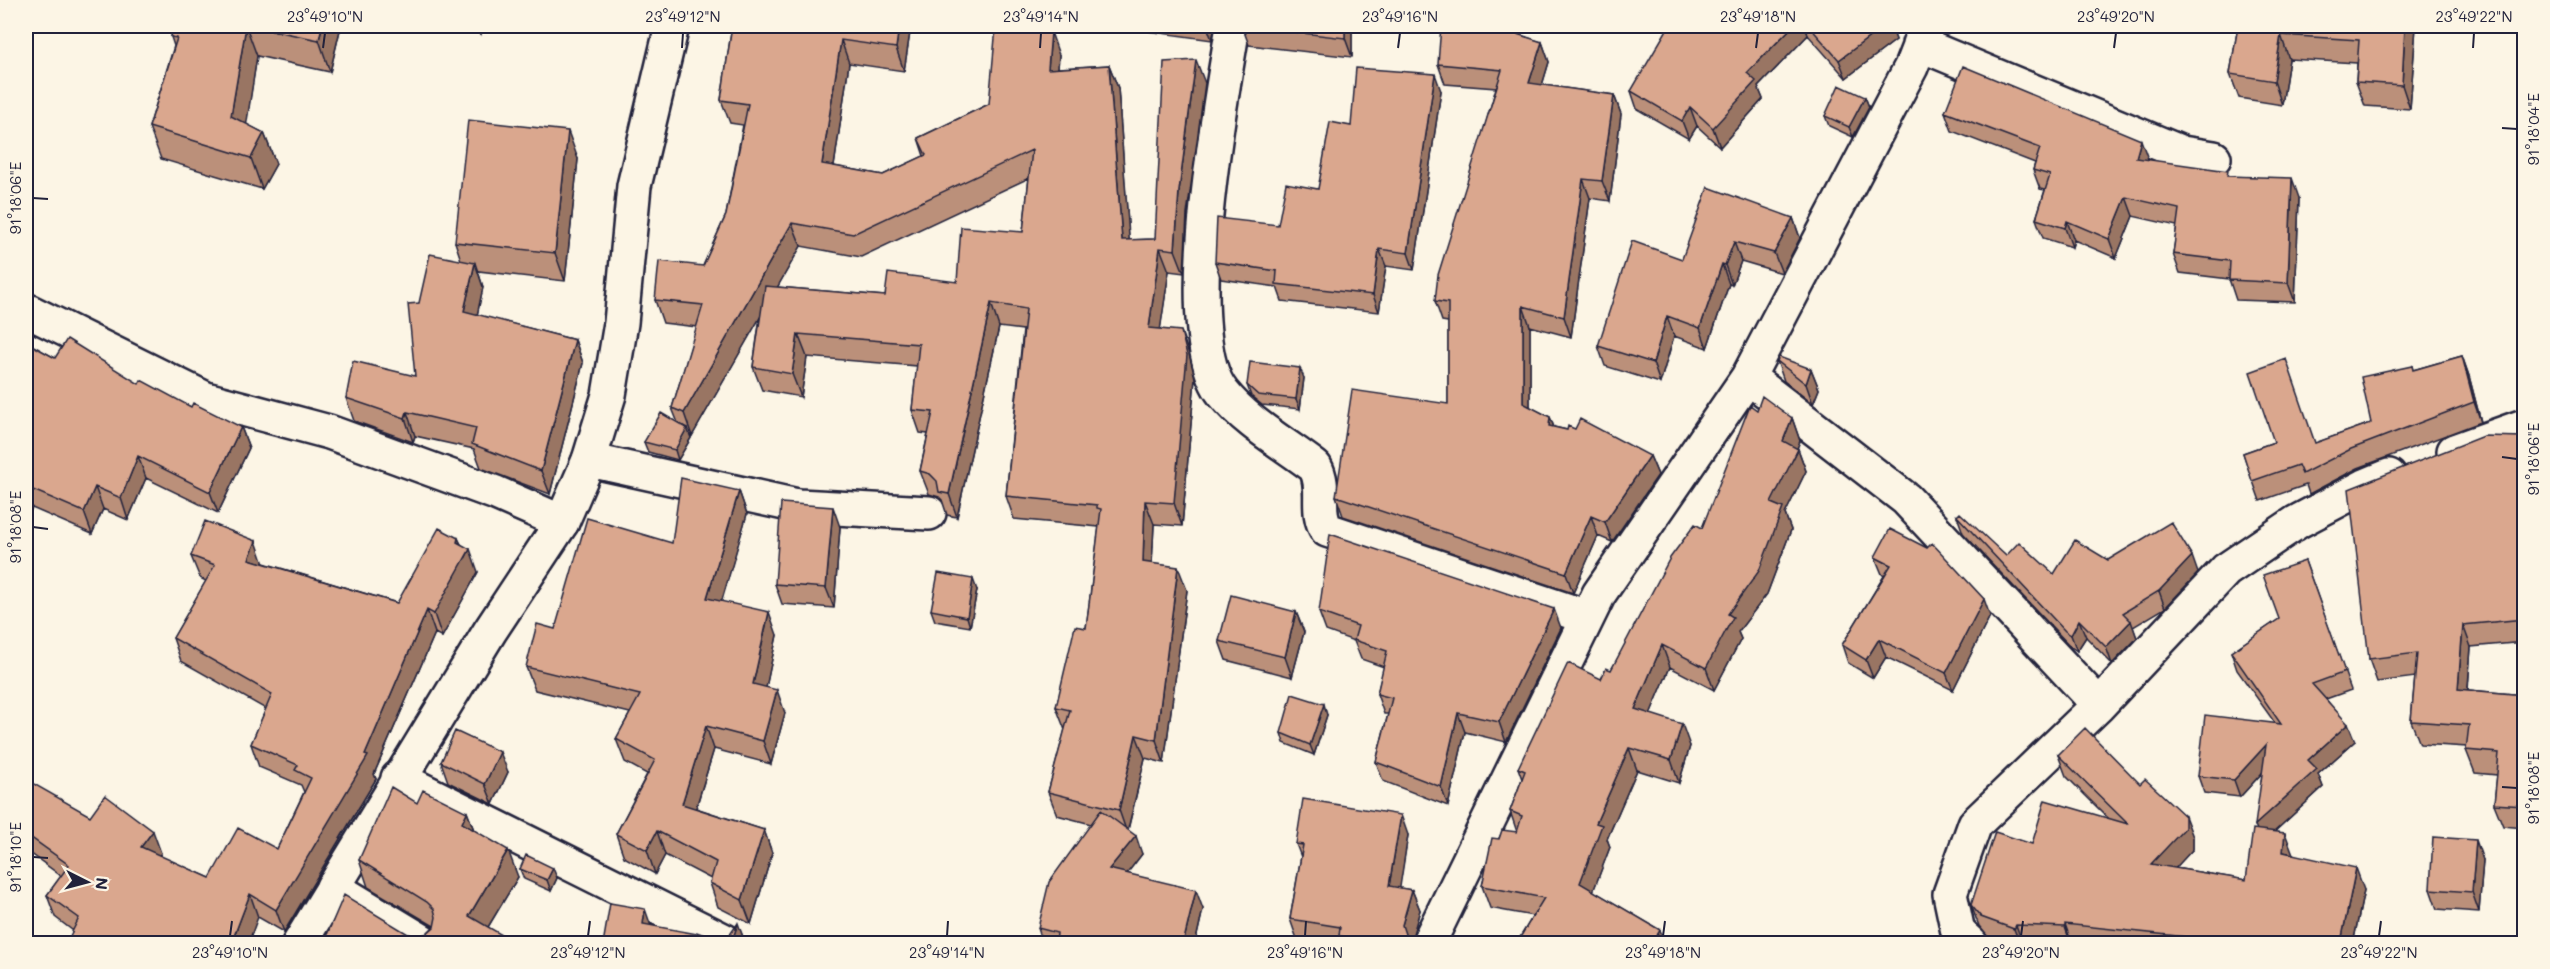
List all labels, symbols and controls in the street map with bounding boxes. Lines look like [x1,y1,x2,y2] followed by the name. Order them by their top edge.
[287,6,363,26] text: 23°49'10"N
[645,6,721,26] text: 23°49'12"N
[1003,6,1079,26] text: 23°49'14"N
[1362,6,1438,26] text: 23°49'16"N
[1720,6,1796,26] text: 23°49'18"N
[2077,6,2155,26] text: 23°49'20"N
[2436,6,2512,26] text: 23°49'22"N
[2523,92,2543,165] text: 91°18'04"E
[5,161,25,234] text: 91°18'06"E
[2523,422,2543,495] text: 91°18'06"E
[5,490,25,563] text: 91°18'08"E
[2523,751,2543,824] text: 91°18'08"E
[5,821,25,892] text: 91°18'10"E
[57,852,117,912] north arrow
[91,876,113,891] text: N
[192,942,268,962] text: 23°49'10"N
[550,942,626,962] text: 23°49'12"N
[909,942,985,962] text: 23°49'14"N
[1267,942,1343,962] text: 23°49'16"N
[1625,942,1701,962] text: 23°49'18"N
[1982,942,2060,962] text: 23°49'20"N
[2341,942,2417,962] text: 23°49'22"N

